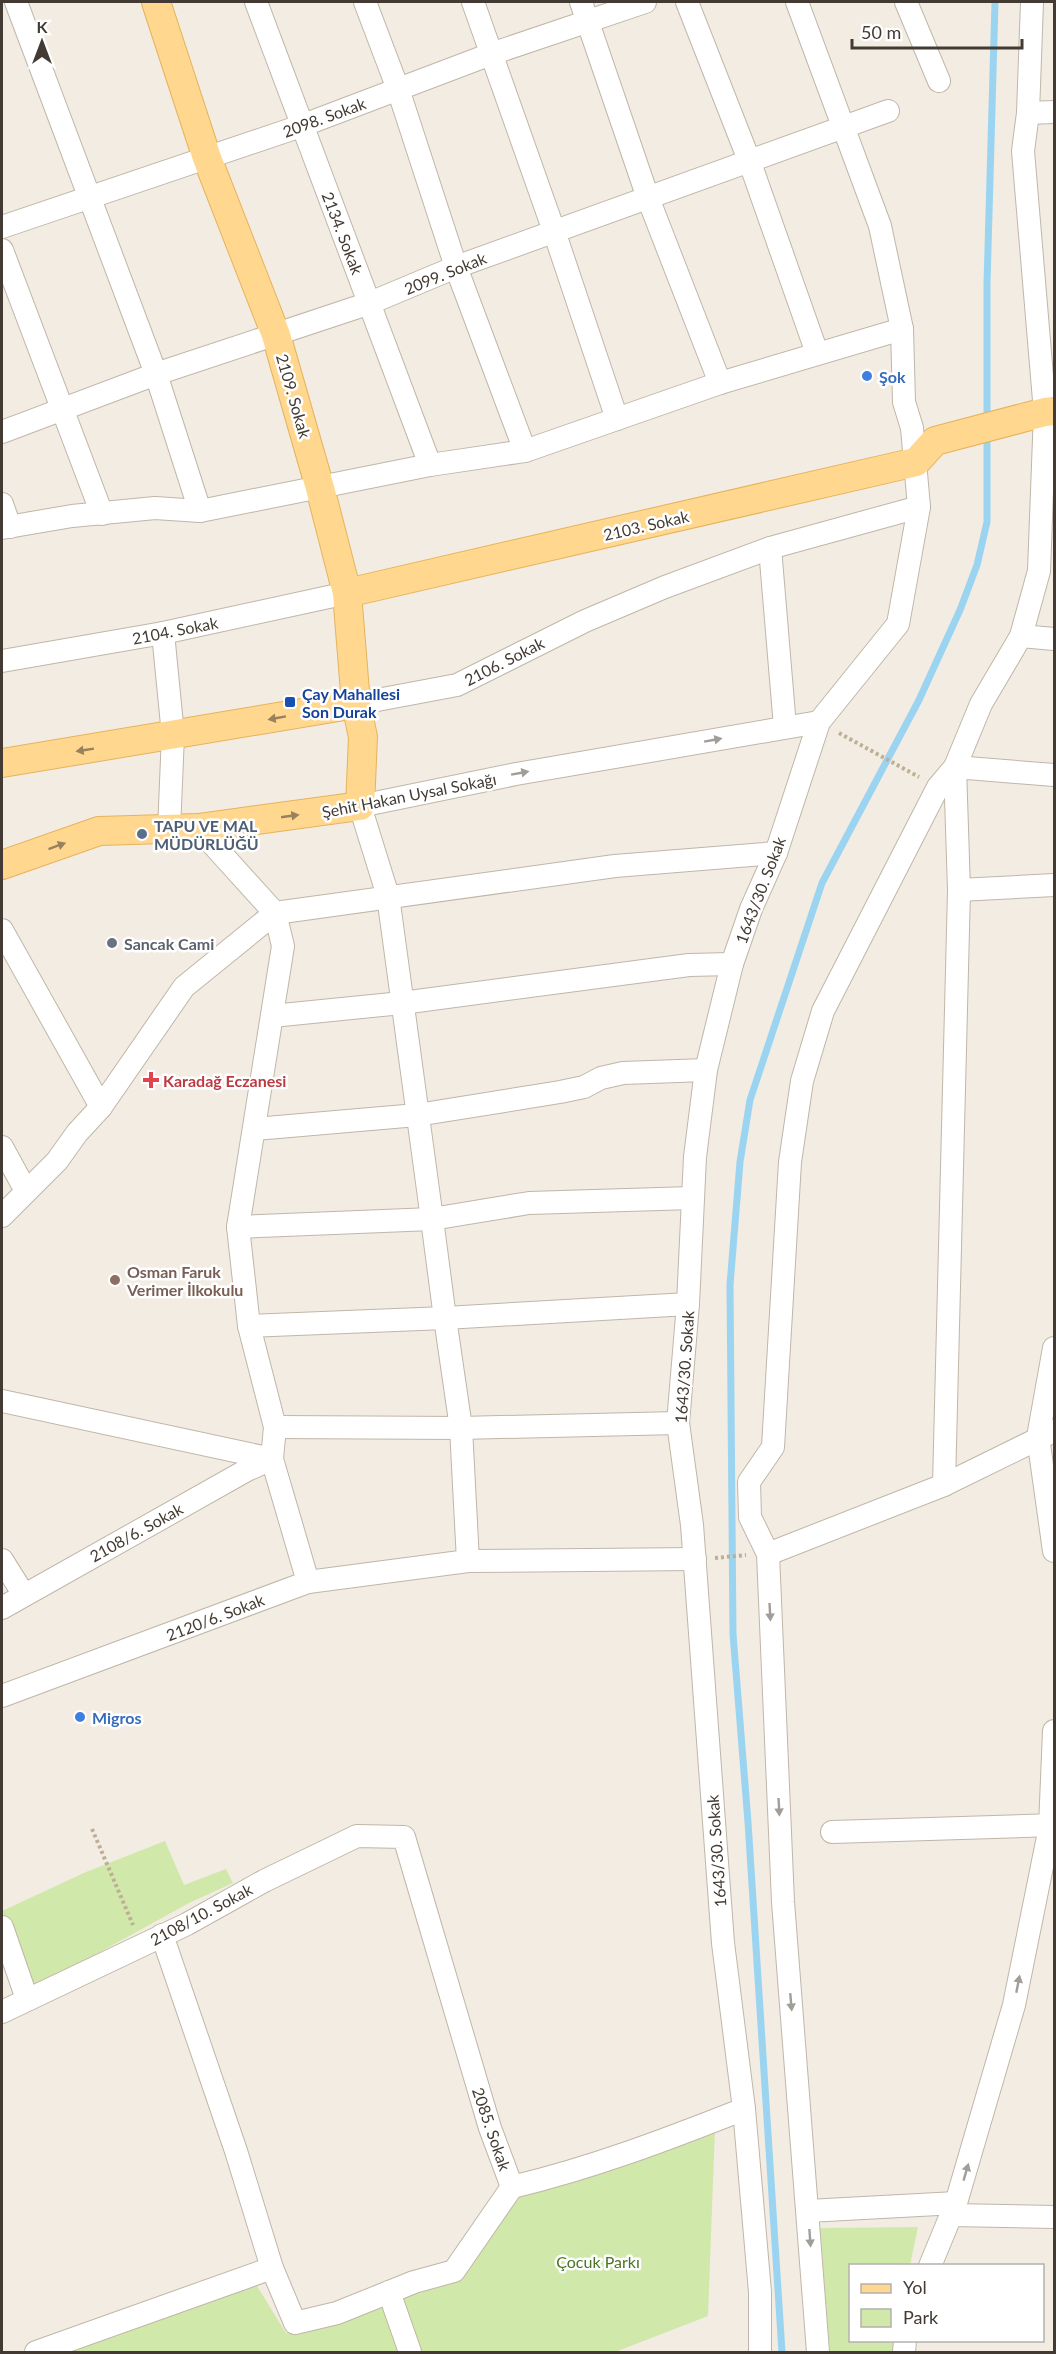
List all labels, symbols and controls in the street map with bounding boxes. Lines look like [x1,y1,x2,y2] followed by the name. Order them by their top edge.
[12,12,72,72] north arrow
[852,12,1022,50] scale bar
[37,17,49,36] text: K
[861,21,901,43] text: 50 m
[280,93,369,141] street label: 2098. Sokak
[319,189,368,278] street label: 2134. Sokak
[401,248,490,298] street label: 2099. Sokak
[273,352,315,441] street label: 2109. Sokak
[879,367,906,386] place label: Şok
[860,369,874,383] marker: Şok
[602,506,691,544] street label: 2103. Sokak
[131,612,220,648] street label: 2104. Sokak
[461,632,548,689] street label: 2106. Sokak
[302,684,400,721] place label: Çay Mahallesi Son Durak
[283,695,297,709] marker: Çay Mahallesi Son Durak
[268,713,287,722] one-way arrow
[703,735,722,744] one-way arrow
[75,745,94,754] one-way arrow
[320,769,498,821] street label: Şehit Hakan Uysal Sokağı
[511,769,530,778] one-way arrow
[281,811,300,820] one-way arrow
[154,816,259,853] place label: TAPU VE MAL MÜDÜRLÜĞÜ
[135,827,149,841] marker: TAPU VE MAL MÜDÜRLÜĞÜ
[731,833,789,946] street label: 1643/30. Sokak
[48,840,66,850] one-way arrow
[124,934,214,953] place label: Sancak Cami
[105,936,119,950] marker: Sancak Cami
[163,1071,286,1090] place label: Karadağ Eczanesi
[144,1073,158,1087] marker: Karadağ Eczanesi
[126,1262,243,1299] place label: Osman Faruk Verimer İlkokulu
[108,1273,122,1287] marker: Osman Faruk Verimer İlkokulu
[671,1309,697,1424] street label: 1643/30. Sokak
[86,1498,187,1565] street label: 2108/6. Sokak
[163,1589,267,1644] street label: 2120/6. Sokak
[766,1603,775,1622] one-way arrow
[92,1708,141,1727] place label: Migros
[73,1710,87,1724] marker: Migros
[703,1793,729,1908] street label: 1643/30. Sokak
[775,1798,784,1817] one-way arrow
[147,1879,256,1949] street label: 2108/10. Sokak
[1014,1975,1024,1994] one-way arrow
[787,1992,796,2011] one-way arrow
[469,2085,515,2174] street label: 2085. Sokak
[962,2163,971,2181] one-way arrow
[805,2229,815,2248] one-way arrow
[556,2252,640,2271] park label: Çocuk Parkı
[849,2264,1044,2342] legend
[903,2276,927,2298] text: Yol
[903,2306,939,2328] text: Park

